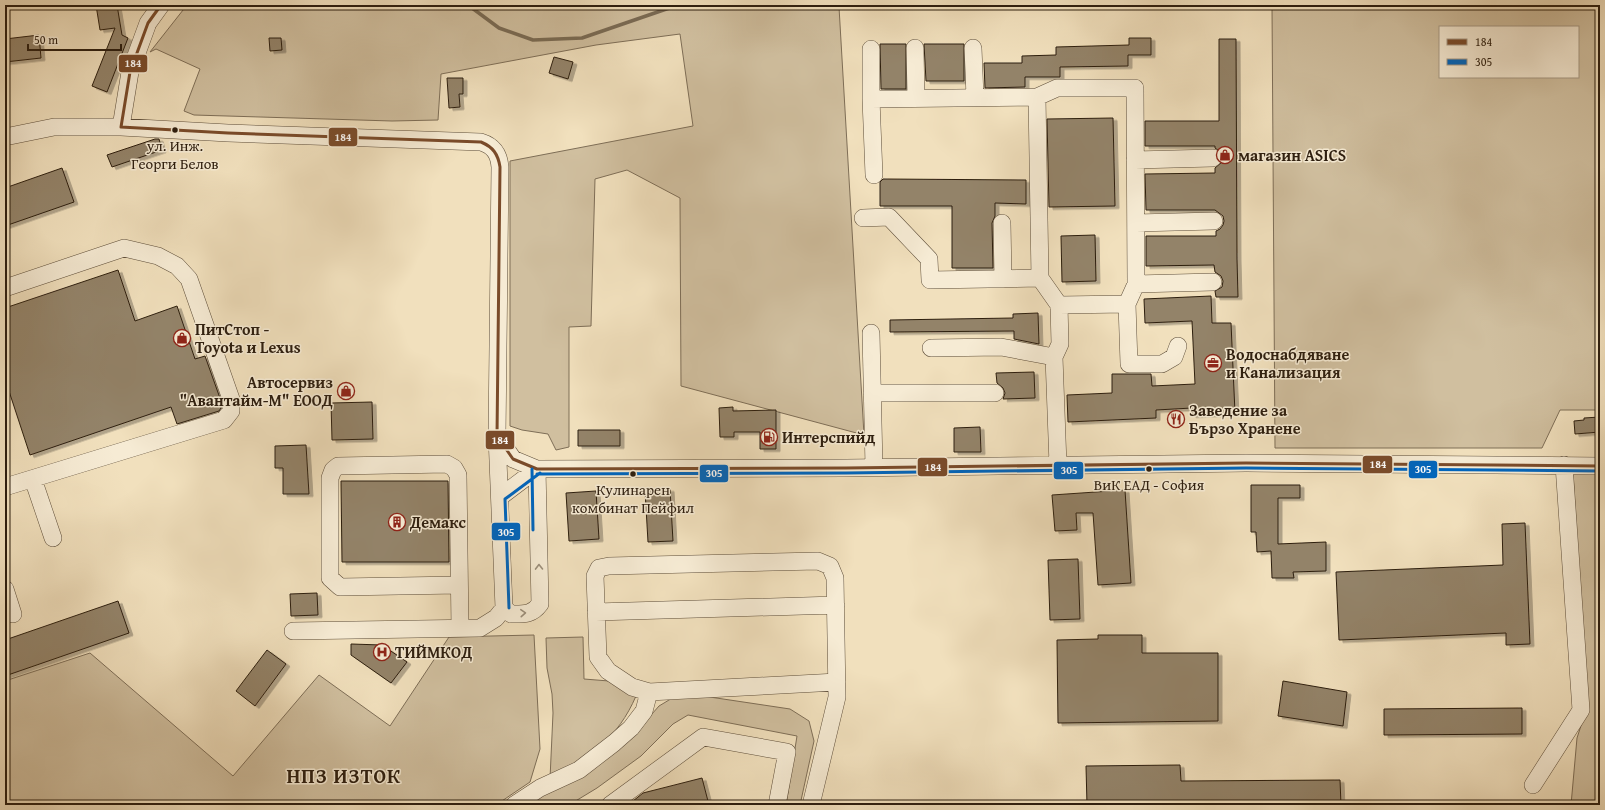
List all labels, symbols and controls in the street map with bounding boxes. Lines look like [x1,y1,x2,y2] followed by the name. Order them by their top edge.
[28,26,121,52] scale bar
[1439,26,1579,78] legend
[34,31,58,48] text: 50 m
[1475,33,1493,50] text: 184
[1475,53,1493,70] text: 305
[118,54,148,73] line badge: 184
[124,55,142,71] text: 184
[170,125,180,135] marker: ул. Инж. Георги Белов
[328,127,358,147] line badge: 184
[334,129,352,145] text: 184
[131,135,219,174] place label: ул. Инж. Георги Белов
[1238,143,1346,167] place label: магазин ASICS
[1215,145,1235,165] shop icon: магазин ASICS
[195,317,301,359] place label: ПитСтоп - Toyota и Lexus
[172,328,192,348] shop icon: ПитСтоп - Toyota и Lexus
[1226,342,1350,384] place label: Водоснабдяване и Канализация
[1203,353,1223,373] office icon: Водоснабдяване и Канализация
[179,370,333,412] place label: Автосервиз "Авантайм-М" ЕООД
[336,381,356,401] shop icon: Автосервиз "Авантайм-М" ЕООД
[1189,398,1301,440] place label: Заведение за Бързо Хранене
[1166,409,1186,429] restaurant icon: Заведение за Бързо Хранене
[782,425,876,449] place label: Интерспийд
[759,427,779,447] fuel station icon: Интерспийд
[485,430,515,450] line badge: 184
[491,432,509,448] text: 184
[1362,455,1393,474] line badge: 184
[1369,456,1387,472] text: 184
[917,457,948,477] line badge: 184
[924,459,942,475] text: 184
[1408,460,1438,479] line badge: 305
[1053,461,1084,480] line badge: 305
[1414,461,1432,477] text: 305
[1060,462,1078,478] text: 305
[699,464,729,483] line badge: 305
[1144,464,1154,474] marker: ВиК ЕАД - София
[705,465,723,481] text: 305
[628,469,638,479] marker: Кулинарен комбинат Пейфил
[1094,474,1205,495] place label: ВиК ЕАД - София
[572,479,694,518] place label: Кулинарен комбинат Пейфил
[409,510,466,534] place label: Демакс
[387,512,407,532] building icon: Демакс
[491,522,521,541] line badge: 305
[497,524,515,540] text: 305
[535,564,543,570] one-way arrow
[520,609,526,618] one-way arrow
[395,640,472,664] place label: ТИЙМКОД
[372,642,392,662] hospital icon: ТИЙМКОД
[287,761,402,790] district label: НПЗ ИЗТОК

